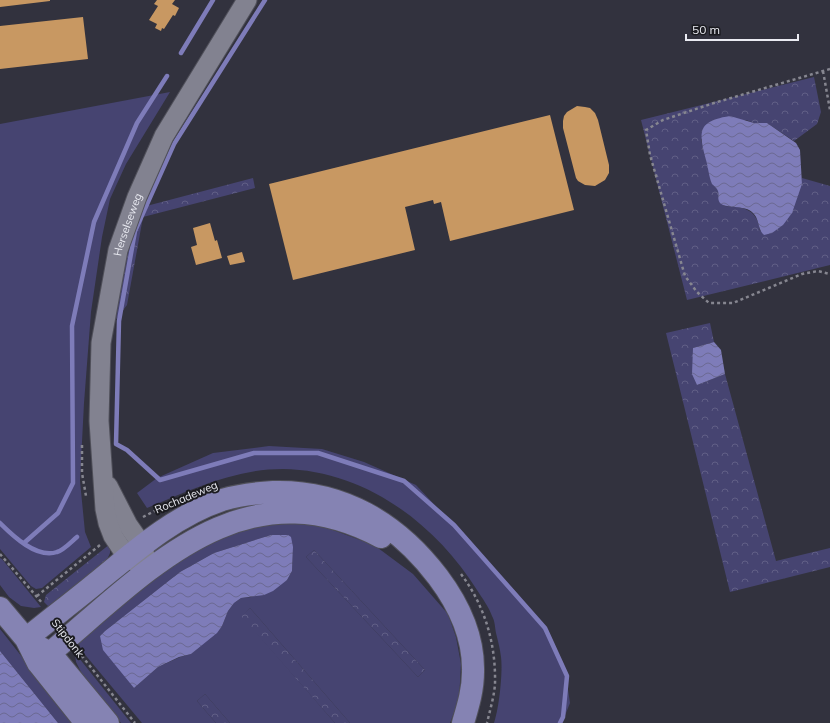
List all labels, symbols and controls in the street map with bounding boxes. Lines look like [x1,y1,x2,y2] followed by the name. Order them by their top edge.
[686,16,798,42] scale bar
[692,22,720,37] text: 50 m
[110,191,145,257] street label: Herselseweg
[152,477,220,517] street label: Rochadeweg
[49,616,88,660] street label: Stipdonk

